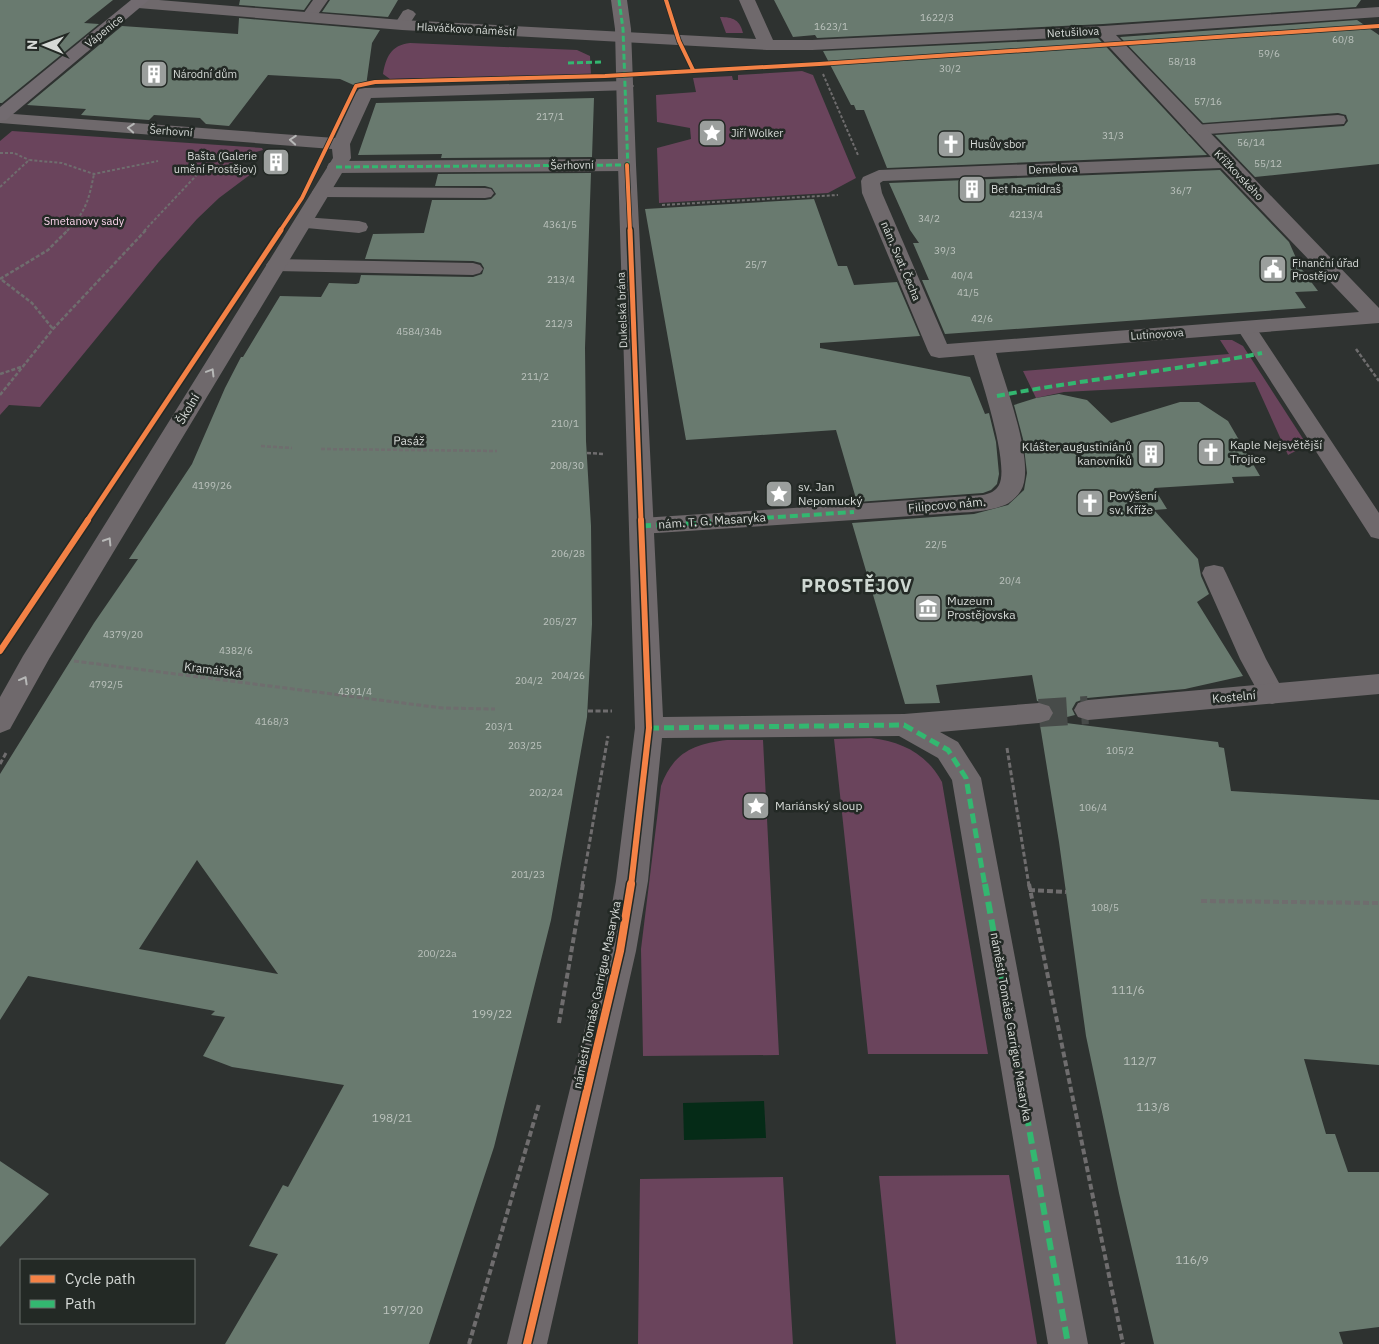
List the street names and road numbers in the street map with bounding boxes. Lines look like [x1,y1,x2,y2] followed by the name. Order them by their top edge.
[82,11,126,51] street label: Vápenice
[416,19,516,39] street label: Hlaváčkovo náměstí
[1047,24,1100,40] street label: Netušilova
[149,123,193,140] street label: Šerhovní
[1211,147,1267,203] street label: Křížkovského
[550,158,594,172] street label: Šerhovní
[1028,161,1078,177] street label: Demelova
[878,219,924,303] street label: nám. Svat. Čecha
[614,272,630,348] street label: Dukelská brána
[1130,325,1184,343] street label: Lutinovova
[173,391,202,427] street label: Školní
[393,433,425,448] street label: Pasáž
[908,494,986,515] street label: Filipcovo nám.
[658,509,767,532] street label: nám. T. G. Masaryka
[183,659,243,681] street label: Kramářská
[1212,687,1256,706] street label: Kostelní
[569,899,624,1090] street label: náměstí Tomáše Garrigue Masaryka
[987,931,1036,1123] street label: náměstí Tomáše Garrigue Masaryka

